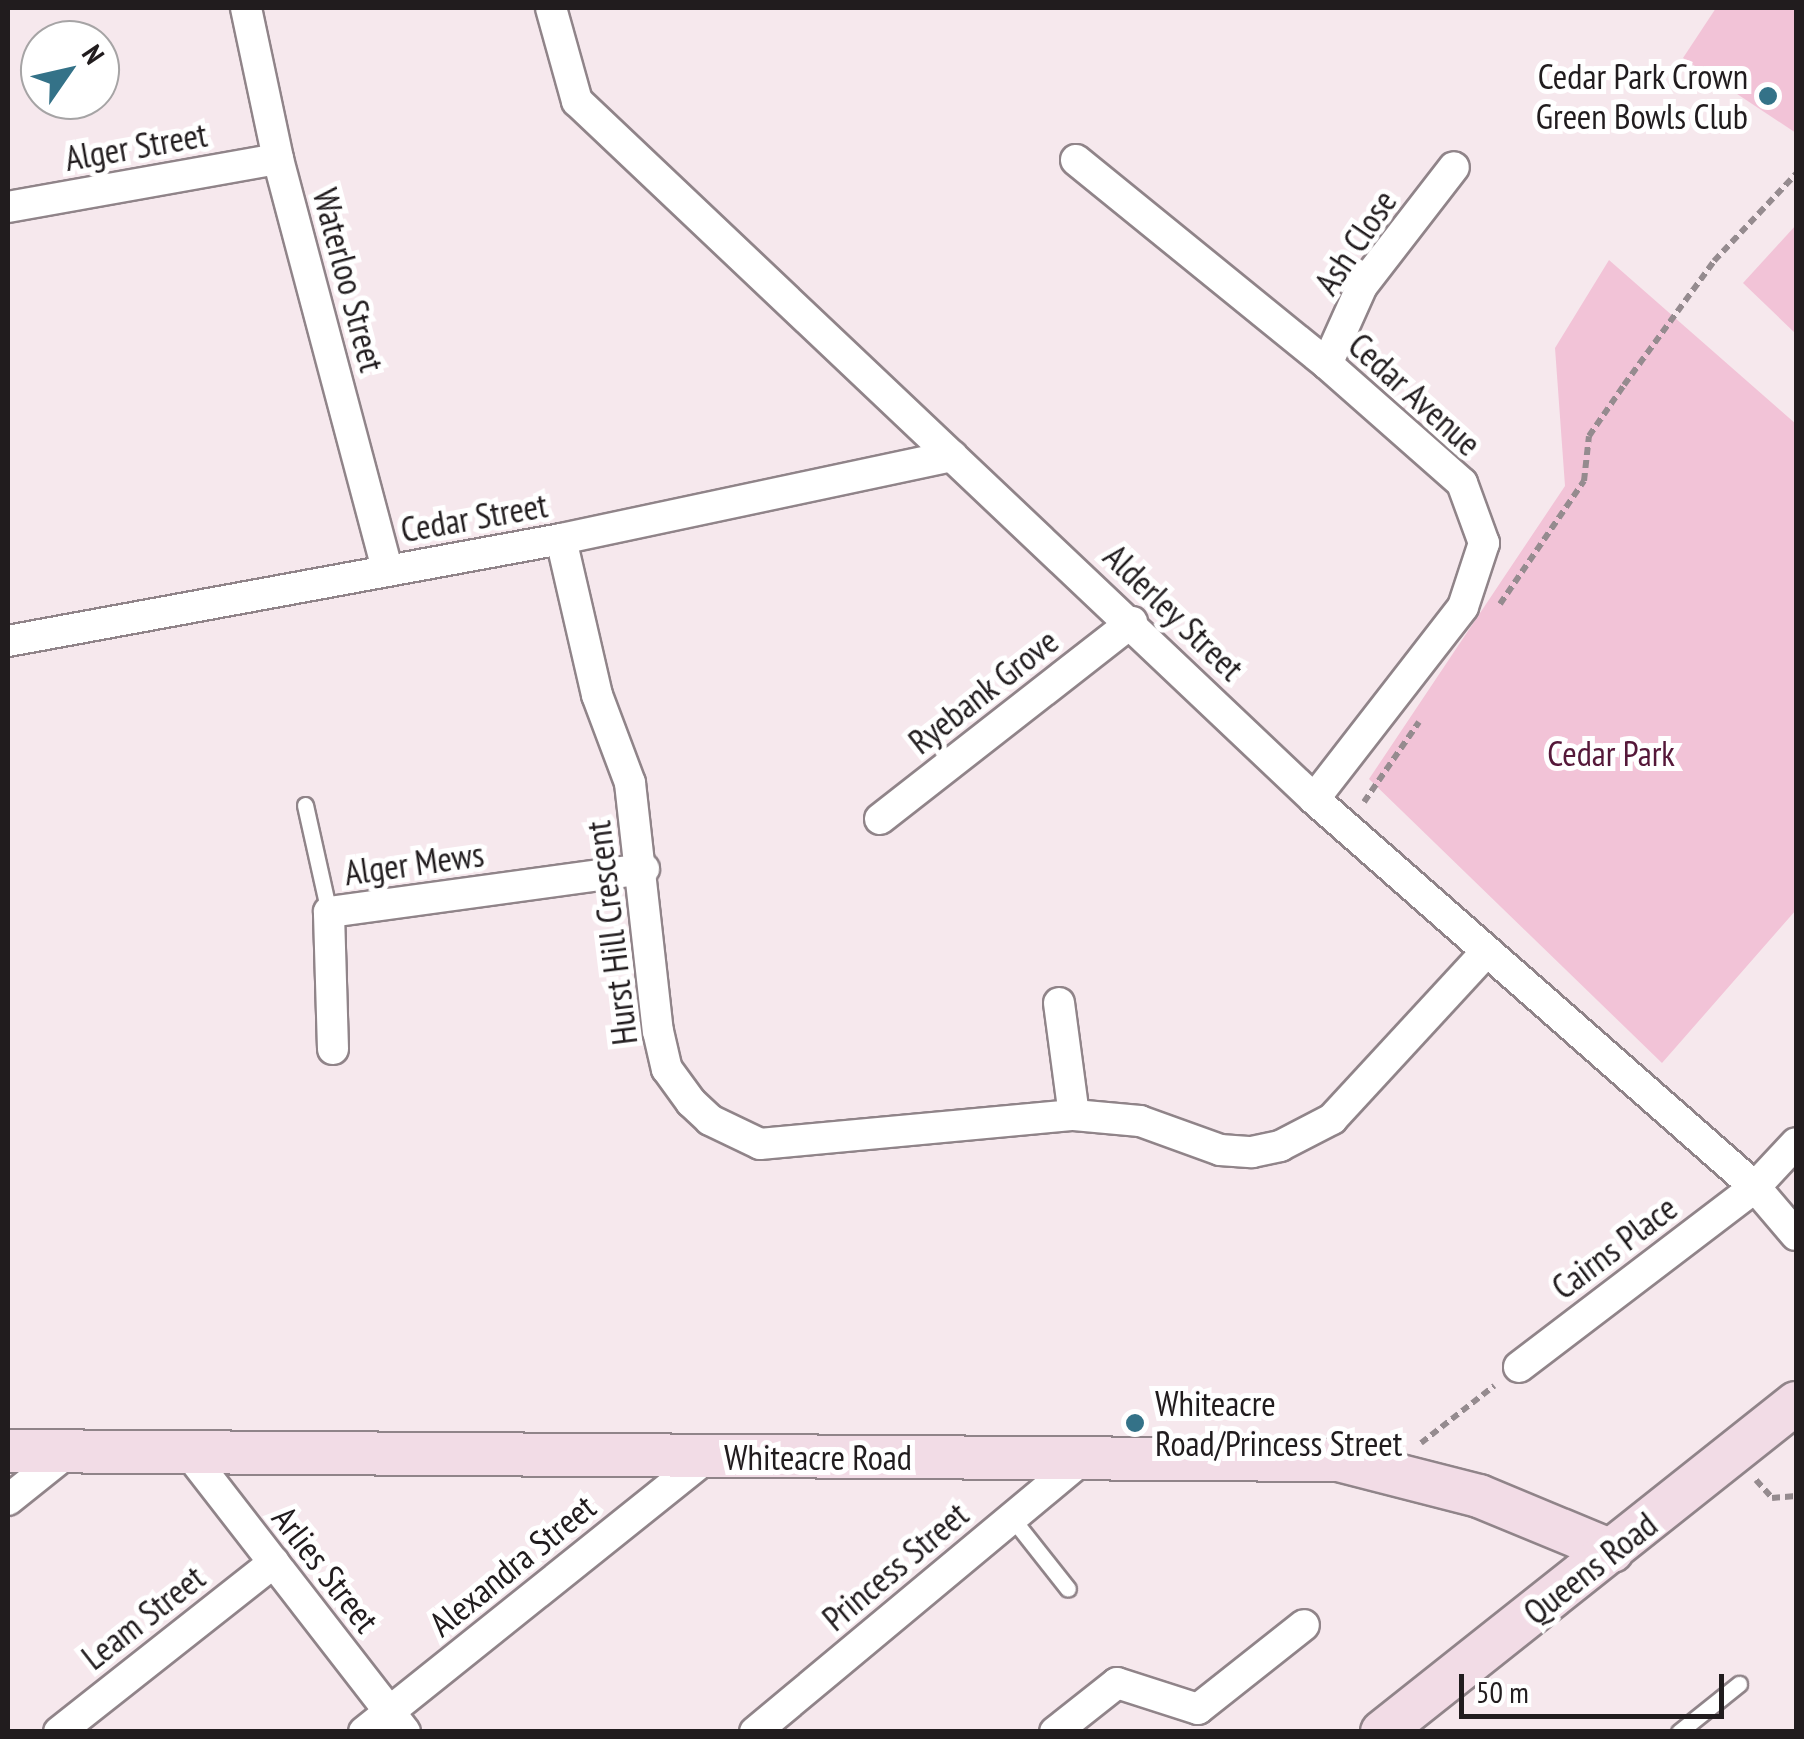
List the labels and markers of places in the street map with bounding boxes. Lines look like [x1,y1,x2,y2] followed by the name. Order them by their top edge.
[1536,55,1748,137] place label: Cedar Park Crown Green Bowls Club
[1757,85,1779,107] marker: Cedar Park Crown Green Bowls Club
[1155,1382,1402,1464] place label: Whiteacre Road/Princess Street
[1124,1412,1146,1434] marker: Whiteacre Road/Princess Street

